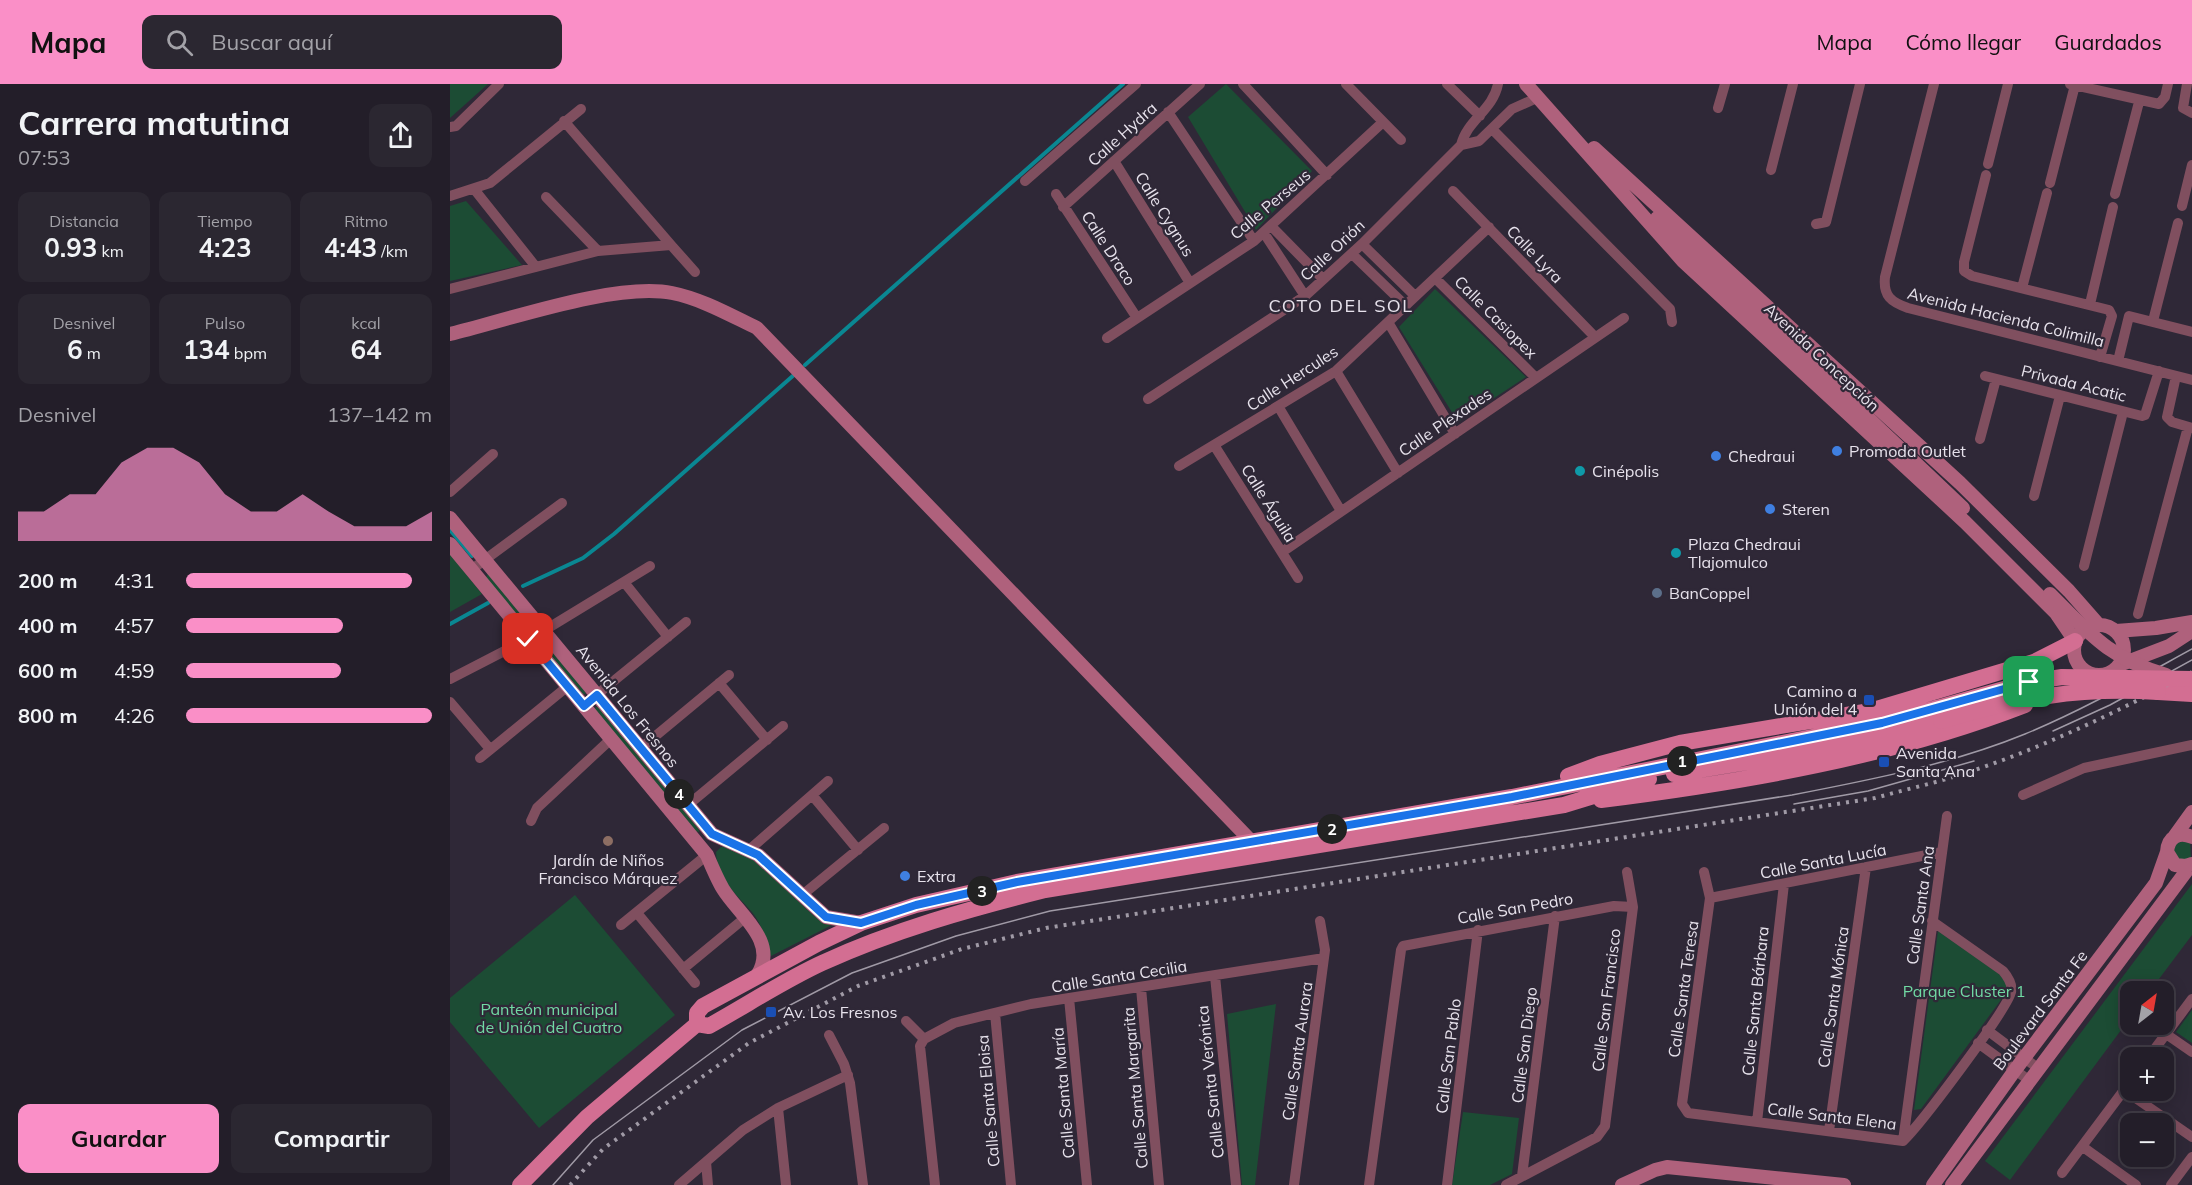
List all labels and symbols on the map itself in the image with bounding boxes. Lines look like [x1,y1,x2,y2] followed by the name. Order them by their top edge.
[1083,98,1161,170] street label: Calle Hydra
[1226,164,1314,244] street label: Calle Perseus
[1131,168,1199,260] street label: Calle Cygnus
[1077,207,1141,289] street label: Calle Draco
[1295,215,1369,285] street label: Calle Orión
[1503,221,1567,287] street label: Calle Lyra
[1450,271,1542,363] street label: Calle Casiopex
[1905,283,2107,351] street label: Avenida Hacienda Colimilla
[1268,294,1414,317] district label: COTO DEL SOL
[1760,298,1884,416] street label: Avenida Concepción
[1243,341,1342,415] street label: Calle Hercules
[2019,360,2129,406] street label: Privada Acatic
[1395,383,1495,460] street label: Calle Plexades
[1849,441,1966,461] place label: Promoda Outlet
[1830,444,1844,458] marker: Promoda Outlet
[1728,446,1795,466] place label: Chedraui
[1709,449,1723,463] marker: Chedraui
[1237,460,1301,546] street label: Calle Águila
[1592,461,1659,481] place label: Cinépolis
[1573,464,1587,478] marker: Cinépolis
[1782,499,1830,519] place label: Steren
[1763,502,1777,516] marker: Steren
[1688,534,1801,572] place label: Plaza Chedraui Tlajomulco
[1669,546,1683,560] marker: Plaza Chedraui Tlajomulco
[1669,583,1750,603] place label: BanCoppel
[1650,586,1664,600] marker: BanCoppel
[502,613,553,664] pin
[572,640,684,772] street label: Avenida Los Fresnos
[2003,656,2054,707] pin
[1774,681,1857,719] place label: Camino a Unión del 4
[1862,693,1876,707] marker: Camino a Unión del 4
[1896,743,1975,781] place label: Avenida Santa Ana
[1667,746,1697,776] pin: 1
[1877,755,1891,769] marker: Avenida Santa Ana
[664,779,694,809] pin: 4
[1317,814,1347,844] pin: 2
[601,834,615,848] marker: Jardín de Niños Francisco Márquez
[1758,839,1888,883] street label: Calle Santa Lucía
[1902,844,1938,966] street label: Calle Santa Ana
[538,850,678,888] place label: Jardín de Niños Francisco Márquez
[917,866,956,886] place label: Extra
[898,869,912,883] marker: Extra
[967,876,997,906] pin: 3
[1456,888,1574,928] street label: Calle San Pedro
[1663,919,1703,1059] street label: Calle Santa Teresa
[1737,925,1773,1077] street label: Calle Santa Bárbara
[1813,925,1853,1069] street label: Calle Santa Mónica
[1587,927,1625,1073] street label: Calle San Francisco
[1988,946,2092,1074] street label: Boulevard Santa Fe
[1050,955,1188,997] street label: Calle Santa Cecilia
[1277,980,1317,1122] street label: Calle Santa Aurora
[1903,981,2025,1001] park label: Parque Cluster 1
[2120,981,2174,1035] north arrow
[1507,986,1541,1104] street label: Calle San Diego
[1431,997,1465,1115] street label: Calle San Pablo
[476,999,622,1037] park label: Panteón municipal de Unión del Cuatro
[783,1002,897,1022] place label: Av. Los Fresnos
[764,1005,778,1019] marker: Av. Los Fresnos
[1192,1005,1228,1159] street label: Calle Santa Verónica
[1118,1006,1152,1170] street label: Calle Santa Margarita
[1047,1027,1079,1159] street label: Calle Santa María
[972,1034,1004,1168] street label: Calle Santa Eloisa
[1766,1098,1898,1134] street label: Calle Santa Elena

